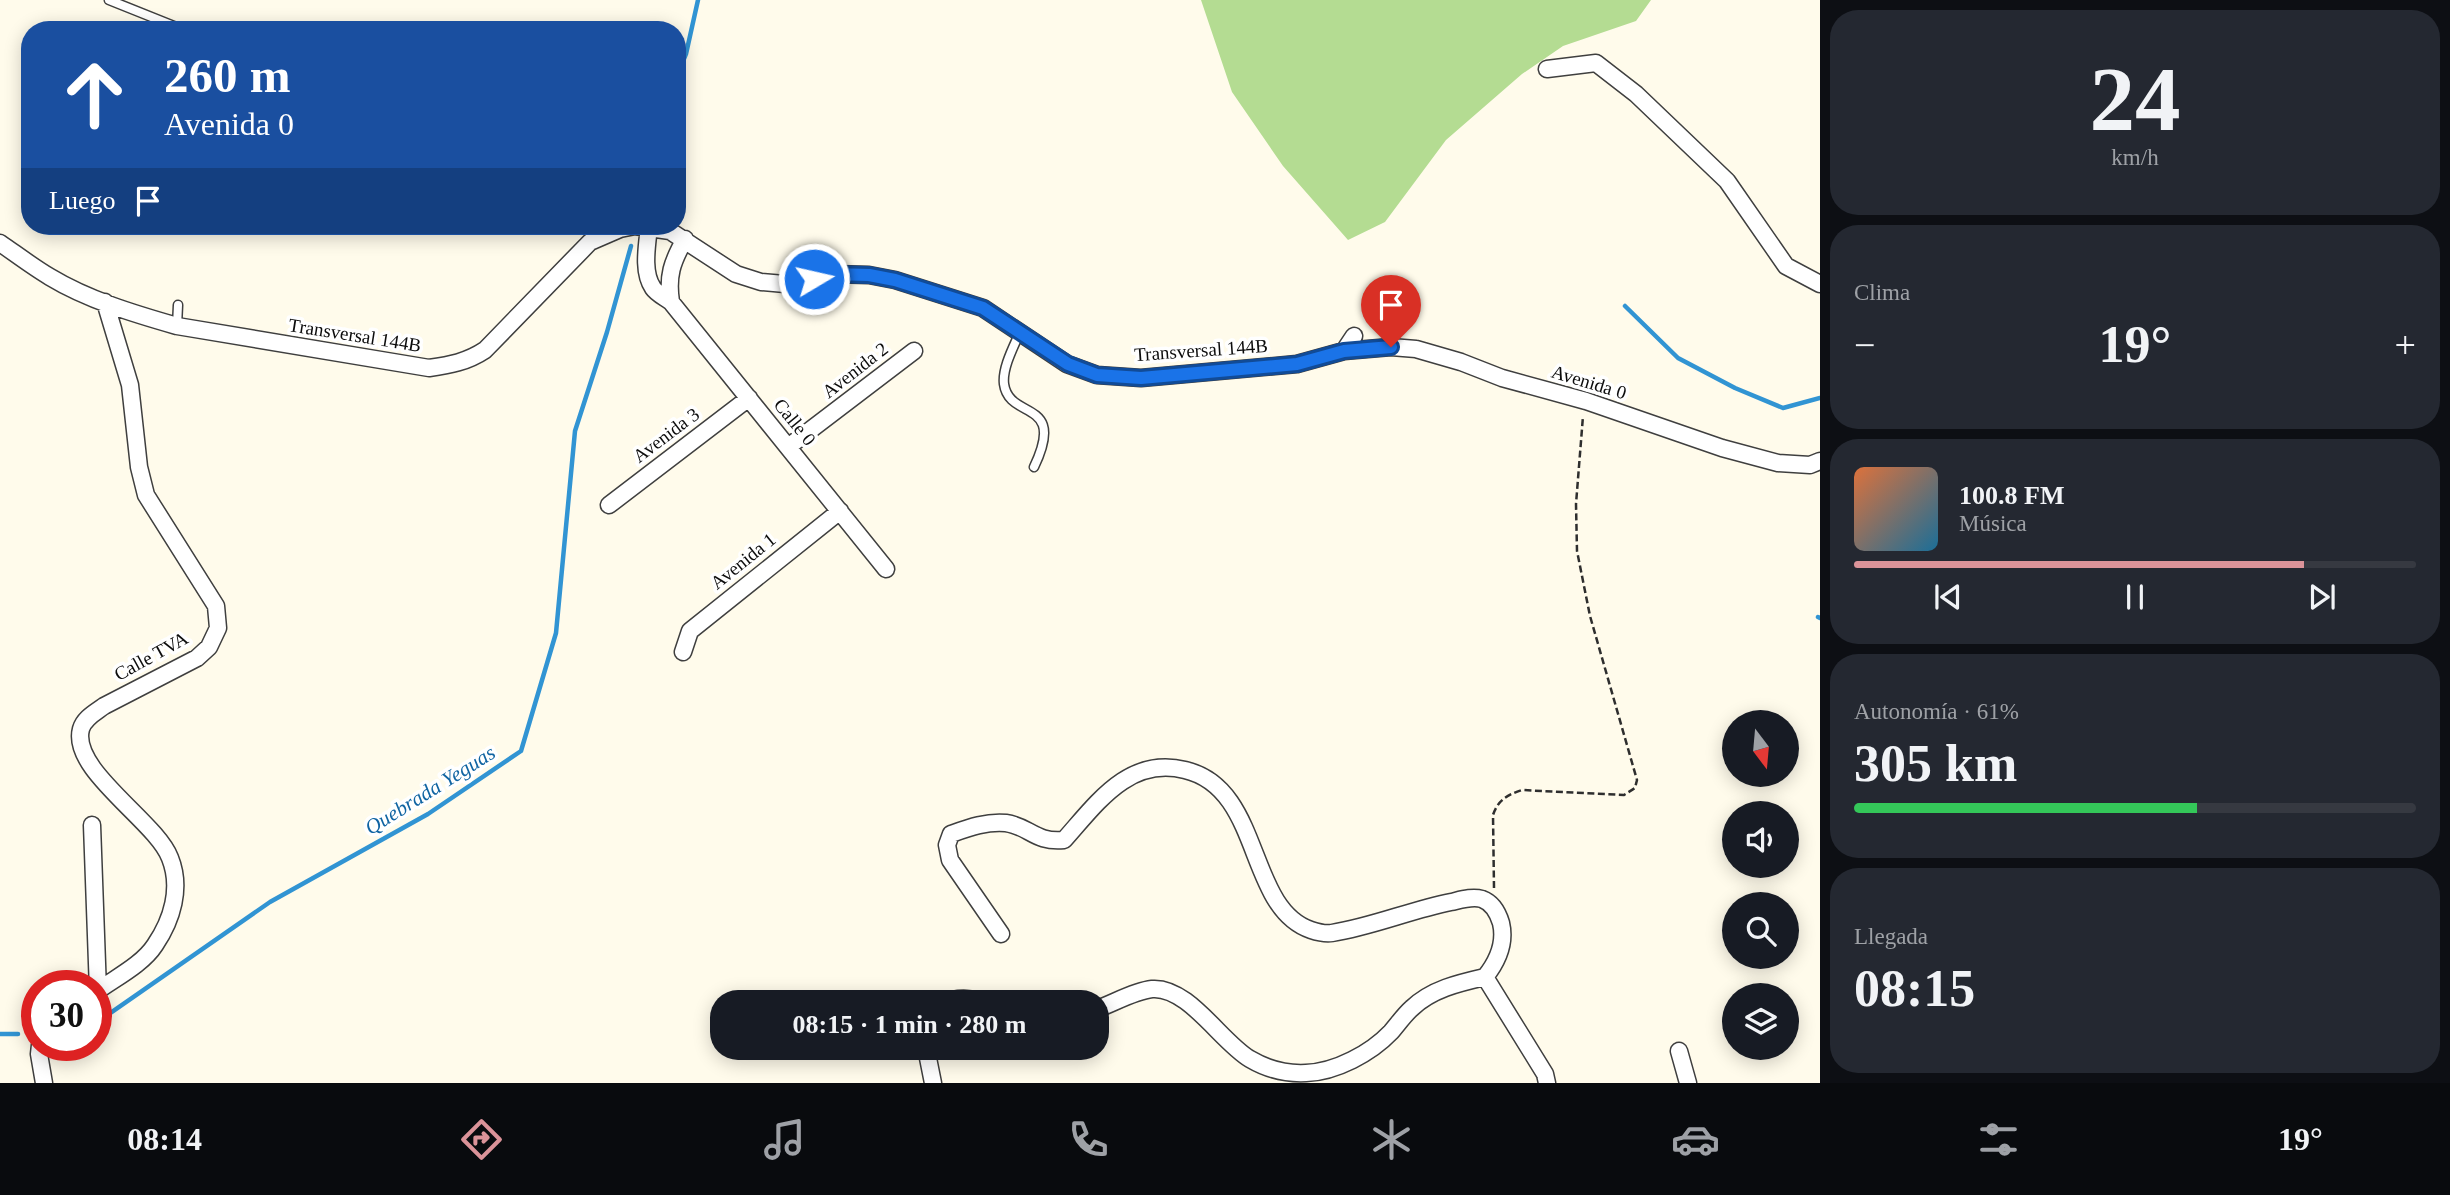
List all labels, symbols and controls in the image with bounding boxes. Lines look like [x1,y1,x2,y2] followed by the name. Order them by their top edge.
[164,48,291,103] text: 260 m
[49,49,140,140] icon: ahead
[2090,49,2181,150] text: 24
[164,106,294,142] text: Avenida 0
[2111,145,2159,170] text: km/h
[129,182,167,220] icon: arrive
[49,186,115,215] text: Luego
[777,242,851,316] position arrow
[1361,275,1421,347] pin
[1854,280,1910,305] text: Clima
[1372,286,1410,324] icon: arrive
[287,314,423,356] street label: Transversal 144B
[2099,316,2171,373] text: 19°
[1854,324,1875,366] text: −
[2395,324,2416,366] text: +
[1133,335,1269,365] street label: Transversal 144B
[818,338,892,402] street label: Avenida 2
[1549,361,1629,403] street label: Avenida 0
[770,394,820,450] street label: Calle 0
[629,403,703,467] street label: Avenida 3
[1959,481,2064,510] text: 100.8 FM
[1959,511,2027,536] text: Música
[706,529,780,593] street label: Avenida 1
[1929,578,1967,616] icon: previous
[2116,578,2154,616] icon: pause
[2303,578,2341,616] icon: next
[110,627,192,685] street label: Calle TVA
[1854,699,2019,724] text: Autonomía · 61%
[1722,710,1799,788] north arrow
[1722,710,1799,1060] map controls
[1854,735,2017,792] text: 305 km
[360,740,500,840] water label: Quebrada Yeguas
[1722,801,1799,878] button: sound
[1722,892,1799,969] button: search
[1854,924,1928,949] text: Llegada
[1854,960,1975,1017] text: 08:15
[21,970,112,1061] speed limit sign: 30
[1722,983,1799,1060] button: layers
[793,1010,1027,1039] text: 08:15 · 1 min · 280 m
[457,1115,506,1164] icon: directions
[760,1115,809,1164] icon: music
[1064,1115,1113,1164] icon: phone
[1367,1115,1416,1164] icon: climate
[1671,1115,1720,1164] icon: car
[1974,1115,2023,1164] icon: filters
[127,1121,202,1157] text: 08:14
[2278,1121,2323,1157] text: 19°

